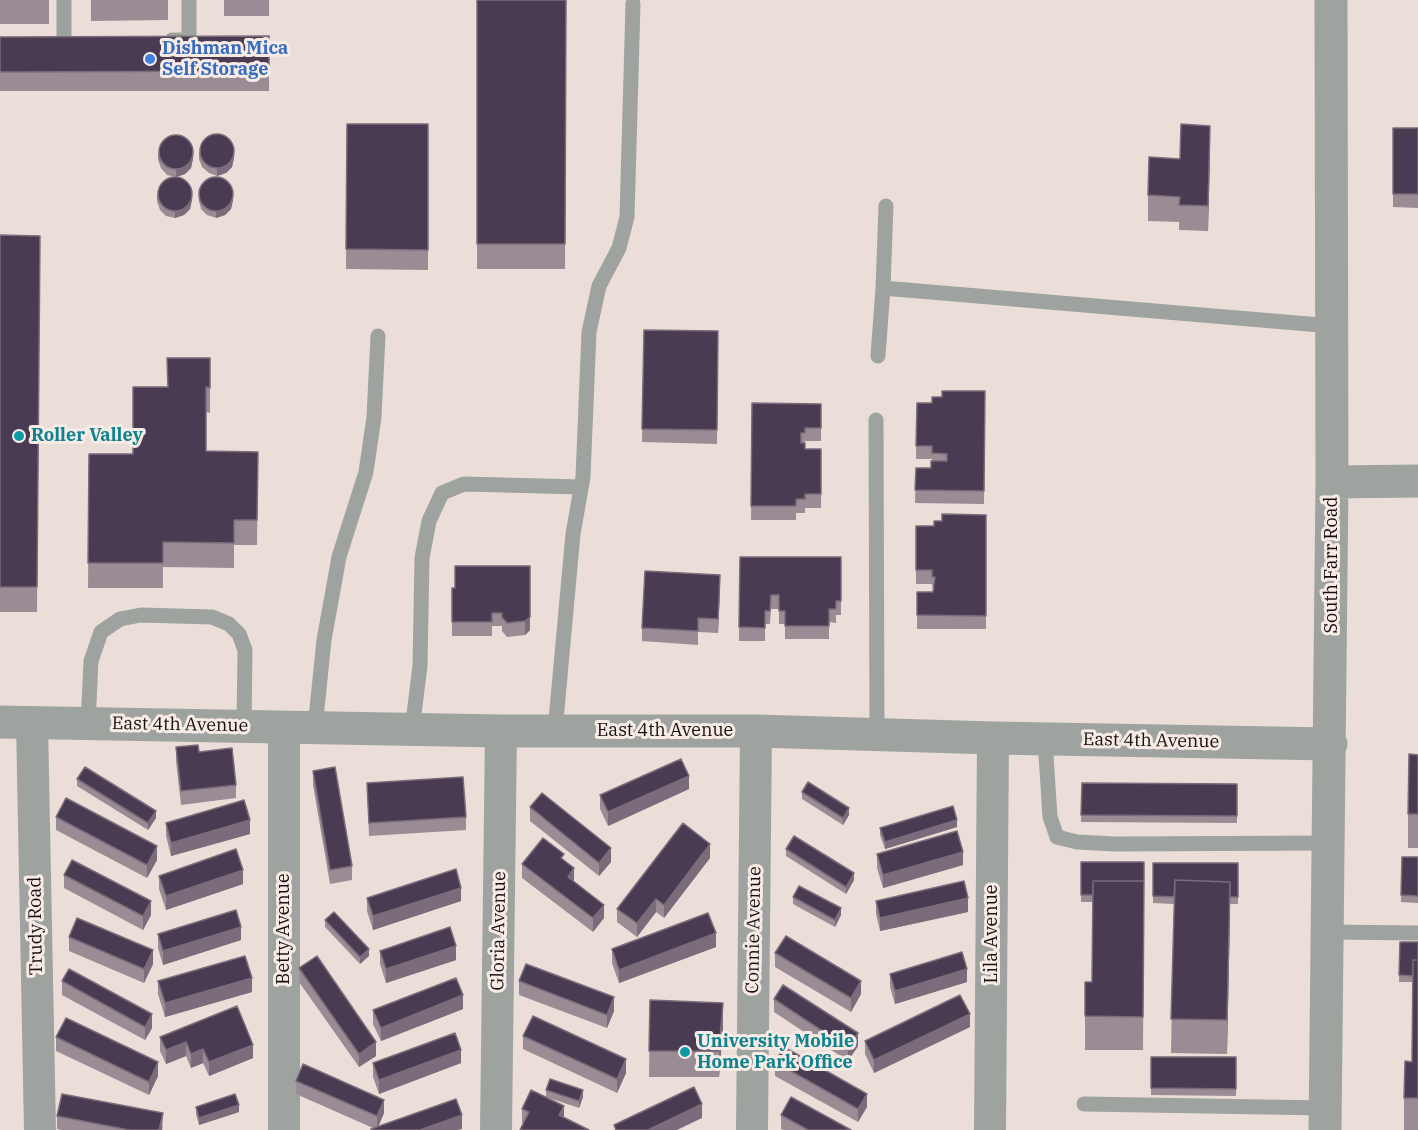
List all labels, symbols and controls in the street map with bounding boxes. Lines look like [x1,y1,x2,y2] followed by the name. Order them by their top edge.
[162,38,288,80] place label: Dishman Mica Self Storage
[143,52,157,66] marker: Dishman Mica Self Storage
[31,425,143,447] place label: Roller Valley
[12,429,26,443] marker: Roller Valley
[1321,496,1343,634] street label: South Farr Road
[112,713,248,737] street label: East 4th Avenue
[597,720,733,742] street label: East 4th Avenue
[1083,729,1219,753] street label: East 4th Avenue
[742,866,766,994] street label: Connie Avenue
[487,871,511,991] street label: Gloria Avenue
[273,873,295,985] street label: Betty Avenue
[24,877,48,975] street label: Trudy Road
[981,884,1003,984] street label: Lila Avenue
[697,1031,854,1074] place label: University Mobile Home Park Office
[678,1045,692,1059] marker: University Mobile Home Park Office

